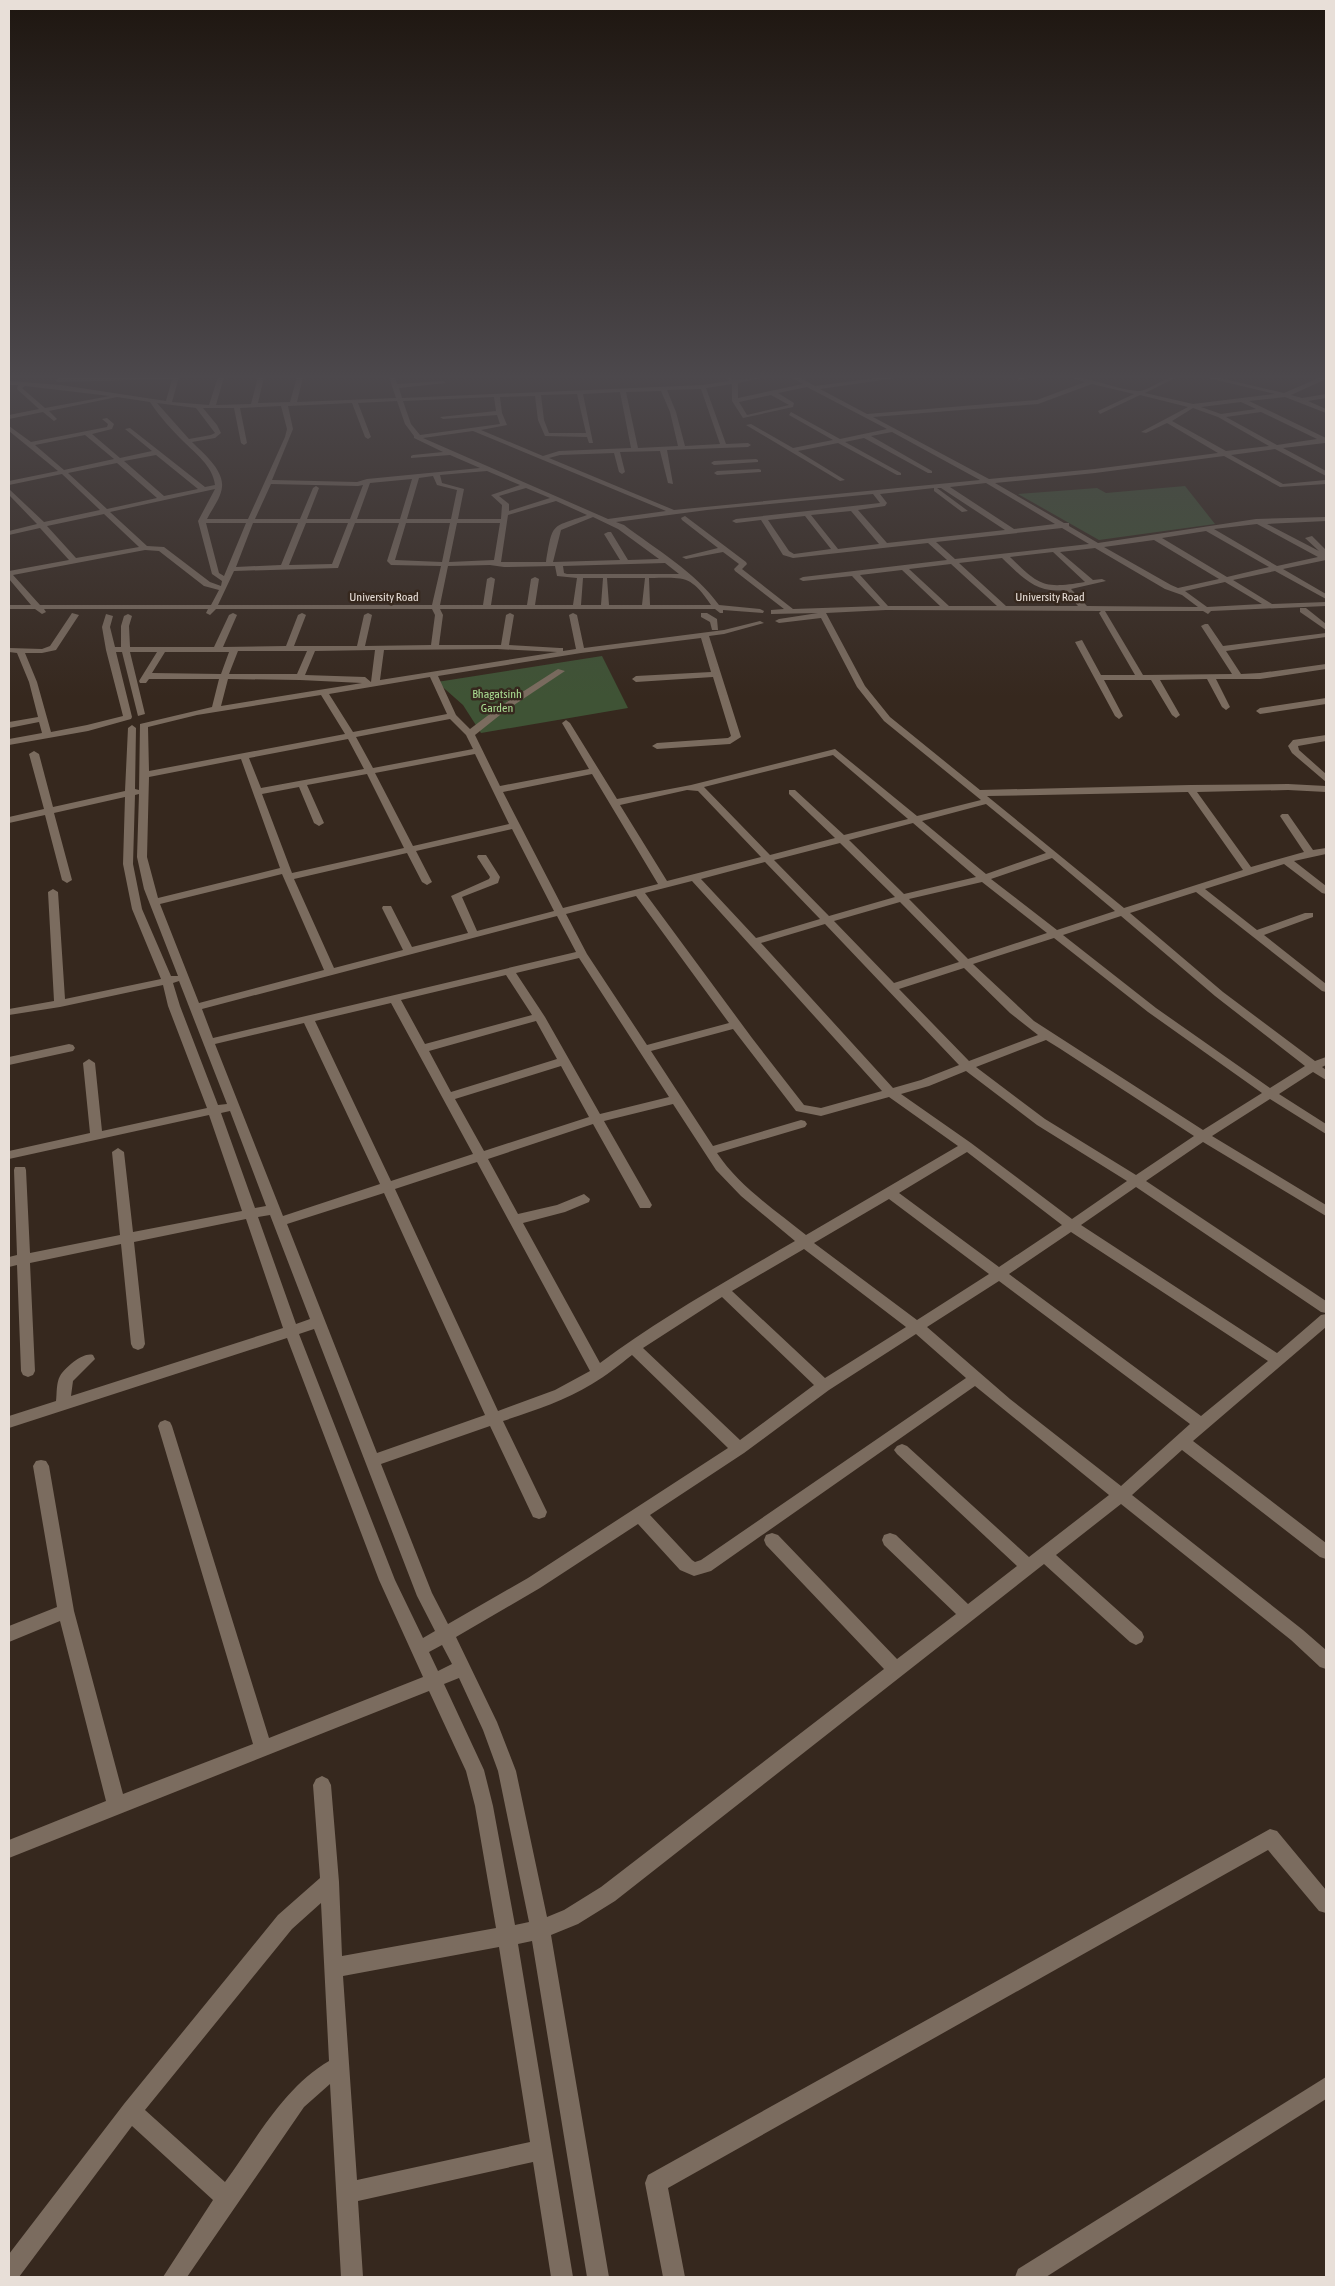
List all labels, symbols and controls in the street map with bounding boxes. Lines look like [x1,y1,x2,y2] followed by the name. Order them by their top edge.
[349,590,419,604] street label: University Road
[1015,590,1085,604] street label: University Road
[472,687,522,715] park label: Bhagatsinh Garden

